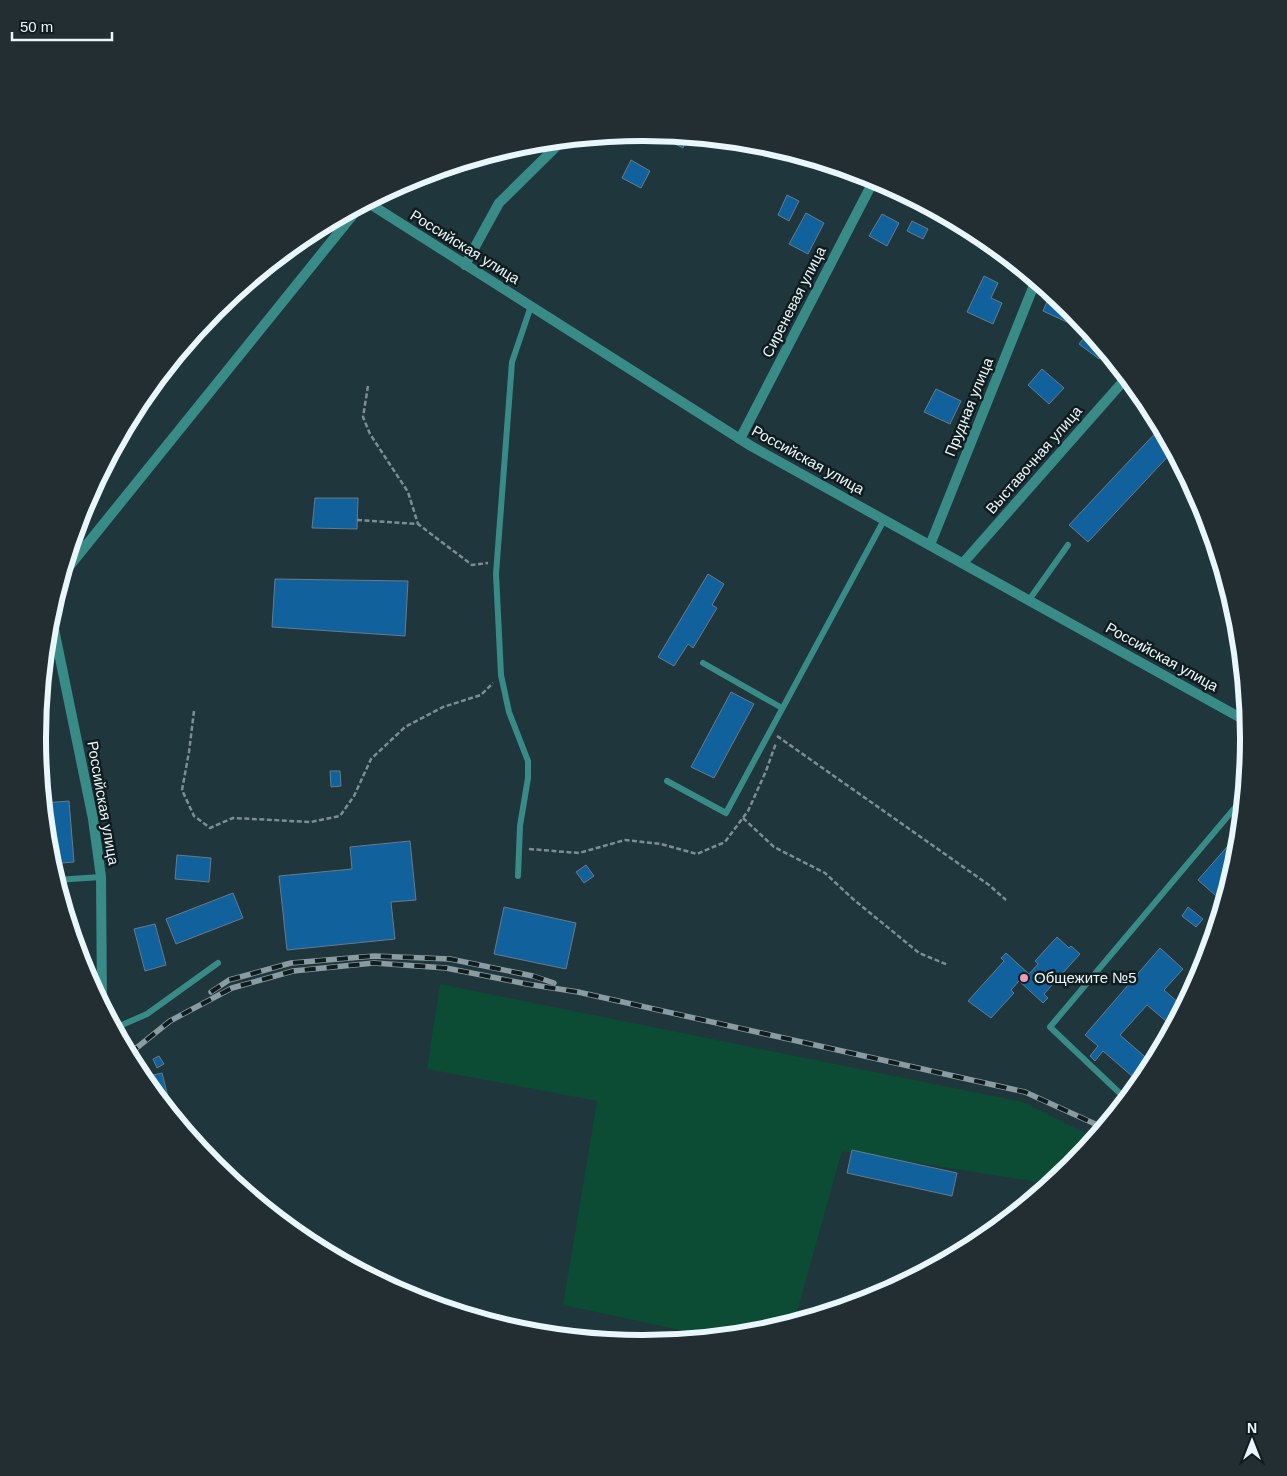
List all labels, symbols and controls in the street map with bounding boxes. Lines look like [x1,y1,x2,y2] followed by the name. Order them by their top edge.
[12,10,112,42] scale bar
[20,18,53,35] text: 50 m
[407,206,524,287] street label: Российская улица
[758,243,829,360] street label: Сиреневая улица
[941,354,996,459] street label: Прудная улица
[982,402,1085,517] street label: Выставочная улица
[749,422,868,498] street label: Российская улица
[1103,619,1222,695] street label: Российская улица
[84,740,123,867] street label: Российская улица
[1034,969,1137,986] place label: Общежите №5
[1018,972,1030,984] marker: Общежите №5
[1227,1416,1277,1466] north arrow
[1247,1420,1257,1436] text: N

